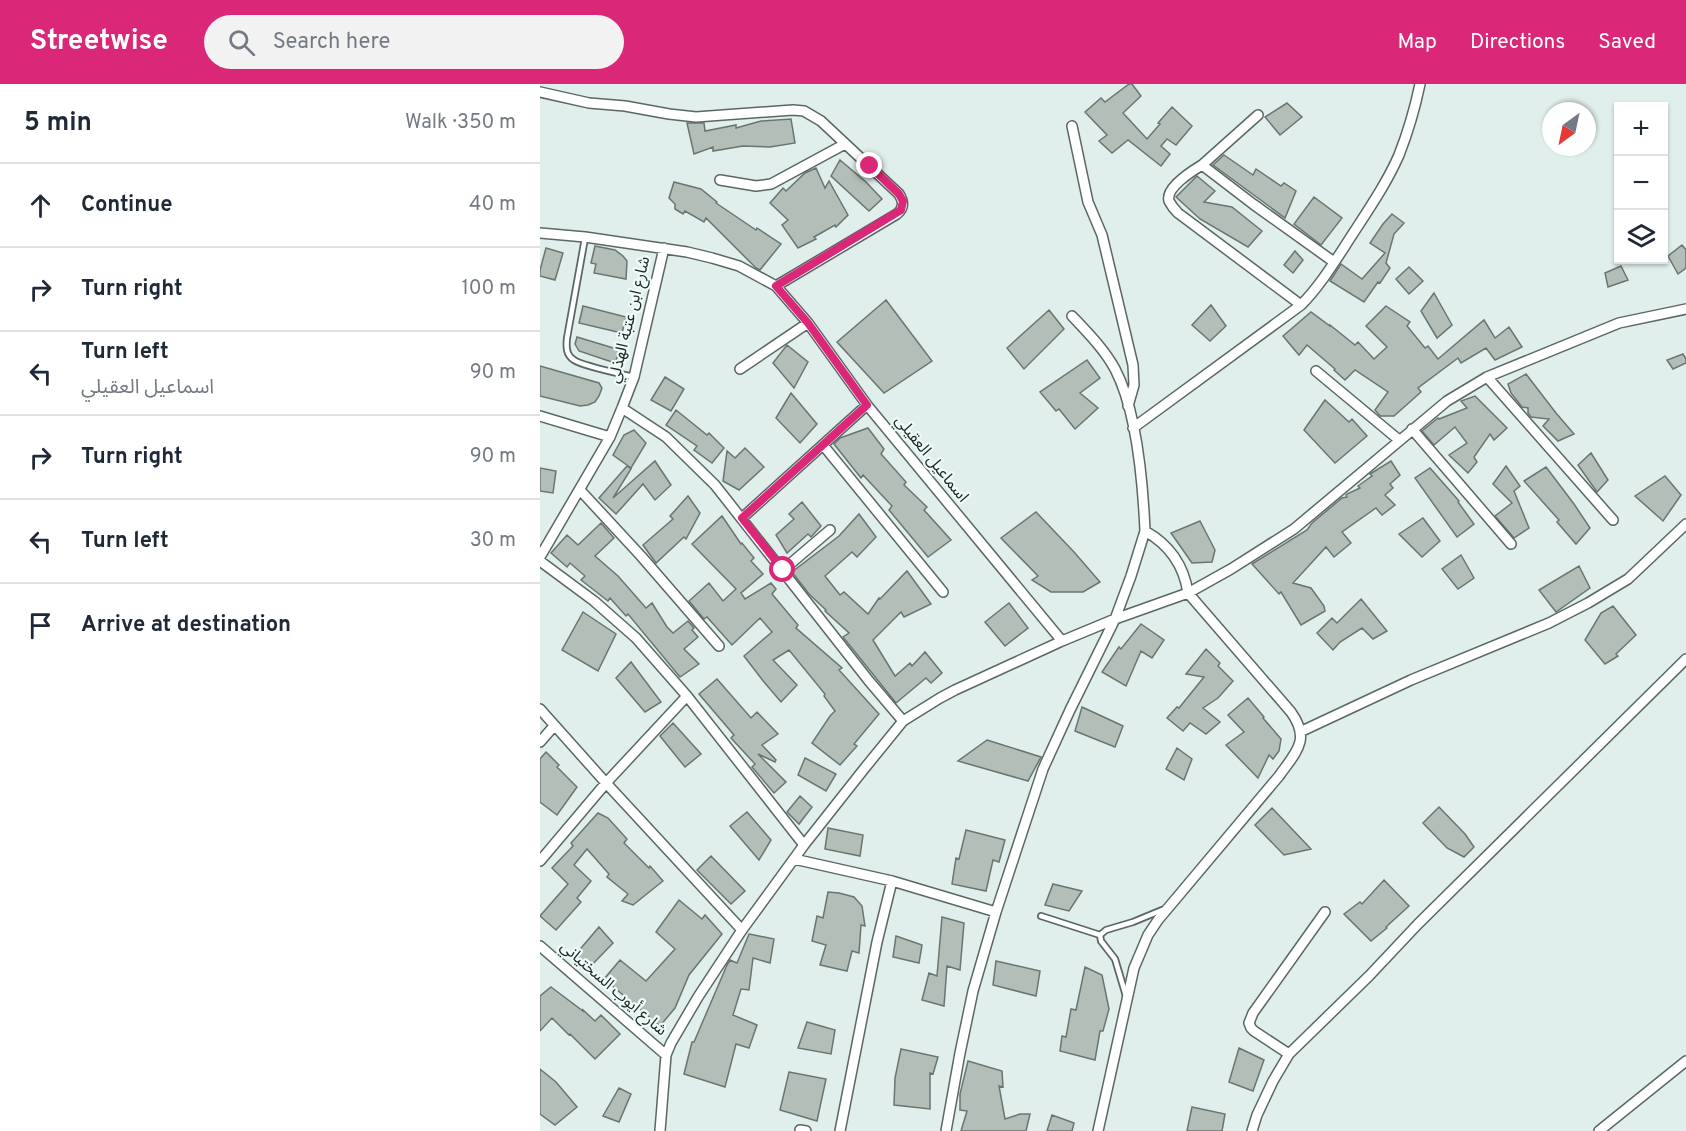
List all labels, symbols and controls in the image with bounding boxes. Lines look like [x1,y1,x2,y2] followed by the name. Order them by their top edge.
[204,15,624,69] search box
[30,24,168,60] text: Streetwise
[225,26,258,59] icon: search
[273,29,390,56] text: Search here
[1397,29,1437,56] text: Map
[1470,29,1565,56] text: Directions
[1598,29,1656,56] text: Saved
[1542,102,1596,156] north arrow
[1614,102,1668,264] map controls
[1614,102,1668,156] button: +
[24,107,92,140] text: 5 min
[405,110,516,136] text: Walk · 350 m
[856,152,882,178] route end
[1614,156,1668,210] button: −
[24,189,57,222] icon: ahead
[81,192,172,219] text: Continue
[469,192,516,218] text: 40 m
[1614,210,1668,264] button: layers
[605,254,656,386] street label: شارع ابن عتبة الهذلي
[24,273,57,306] icon: right
[81,276,183,303] text: Turn right
[461,276,516,302] text: 100 m
[81,339,169,366] text: Turn left
[24,357,57,390] icon: left
[470,360,516,386] text: 90 m
[81,375,214,401] text: اسماعيل العقيلي
[889,411,972,507] street label: اسماعيل العقيلي
[24,441,57,474] icon: right
[81,444,183,471] text: Turn right
[470,444,516,470] text: 90 m
[24,525,57,558] icon: left
[81,528,169,555] text: Turn left
[470,528,516,554] text: 30 m
[769,556,795,582] route start
[24,609,57,642] icon: arrive
[81,612,291,639] text: Arrive at destination
[555,936,671,1042] street label: شارع أيوب السختياني

